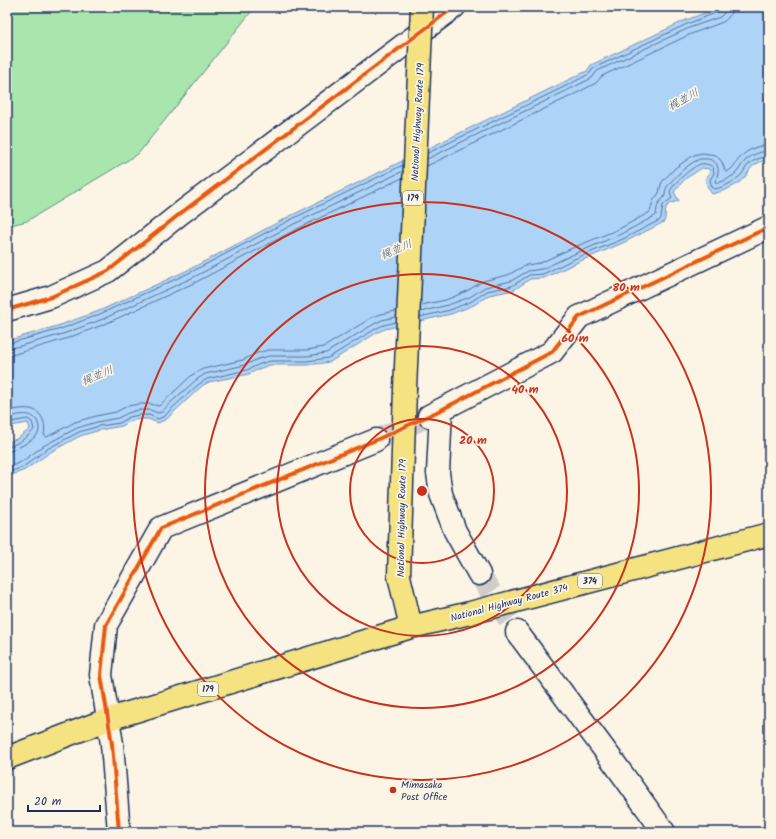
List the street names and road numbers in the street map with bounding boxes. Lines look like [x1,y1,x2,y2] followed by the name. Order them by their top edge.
[407,62,429,182] street label: National Highway Route 179
[403,191,423,205] road number: 179
[393,459,411,577] street label: National Highway Route 179
[578,574,602,588] road number: 374
[449,579,570,626] street label: National Highway Route 374
[198,682,218,696] road number: 179

